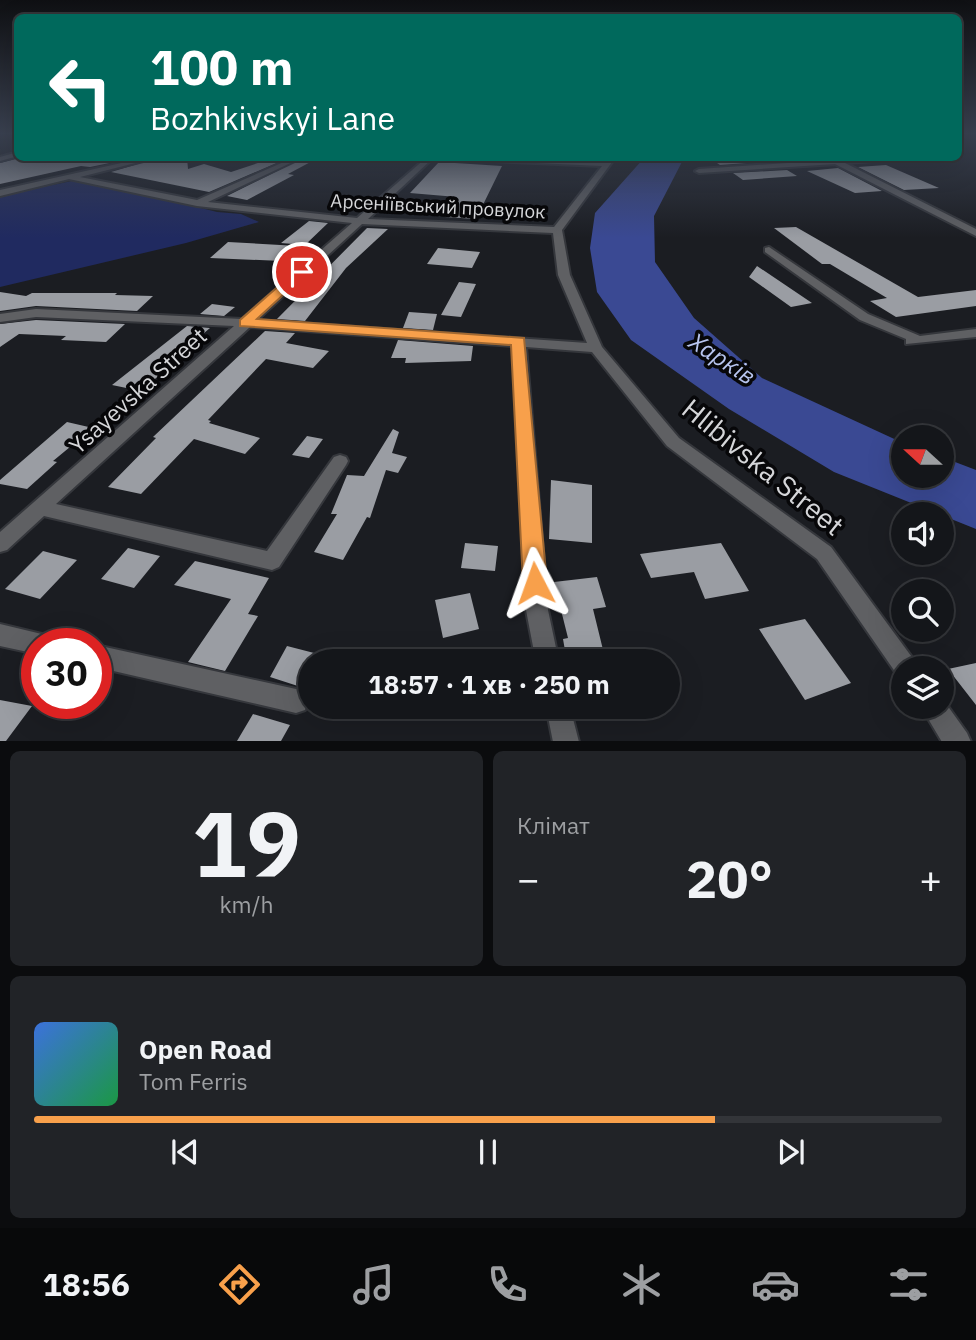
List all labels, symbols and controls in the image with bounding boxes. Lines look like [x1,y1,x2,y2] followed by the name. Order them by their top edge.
[150,35,294,98] text: 100 m
[35,42,126,133] icon: left
[150,97,395,139] text: Bozhkivskyi Lane
[330,188,546,224] street label: Арсеніївський провулок
[272,242,332,302] pin
[283,253,321,291] icon: arrive
[62,320,212,460] street label: Ysayevska Street
[682,324,762,392] water label: Харків
[675,390,852,543] street label: Hlibivska Street
[891,425,954,488] north arrow
[891,425,954,719] map controls
[891,502,954,565] button: sound
[498,546,572,620] position arrow
[891,579,954,642] button: search
[21,628,112,719] speed limit sign: 30
[891,656,954,719] button: layers
[368,667,610,701] text: 18:57 · 1 хв · 250 m
[192,784,301,902] text: 19
[517,810,590,840] text: Клімат
[686,845,773,912] text: 20°
[517,854,540,903] text: −
[919,854,942,903] text: +
[219,889,274,919] text: km/h
[139,1032,272,1066] text: Open Road
[139,1066,248,1096] text: Tom Ferris
[166,1133,204,1171] icon: previous
[469,1133,507,1171] icon: pause
[772,1133,810,1171] icon: next
[215,1260,264,1309] icon: directions
[349,1260,398,1309] icon: music
[483,1260,532,1309] icon: phone
[617,1260,666,1309] icon: climate
[751,1260,800,1309] icon: car
[884,1260,933,1309] icon: filters
[42,1263,130,1305] text: 18:56

